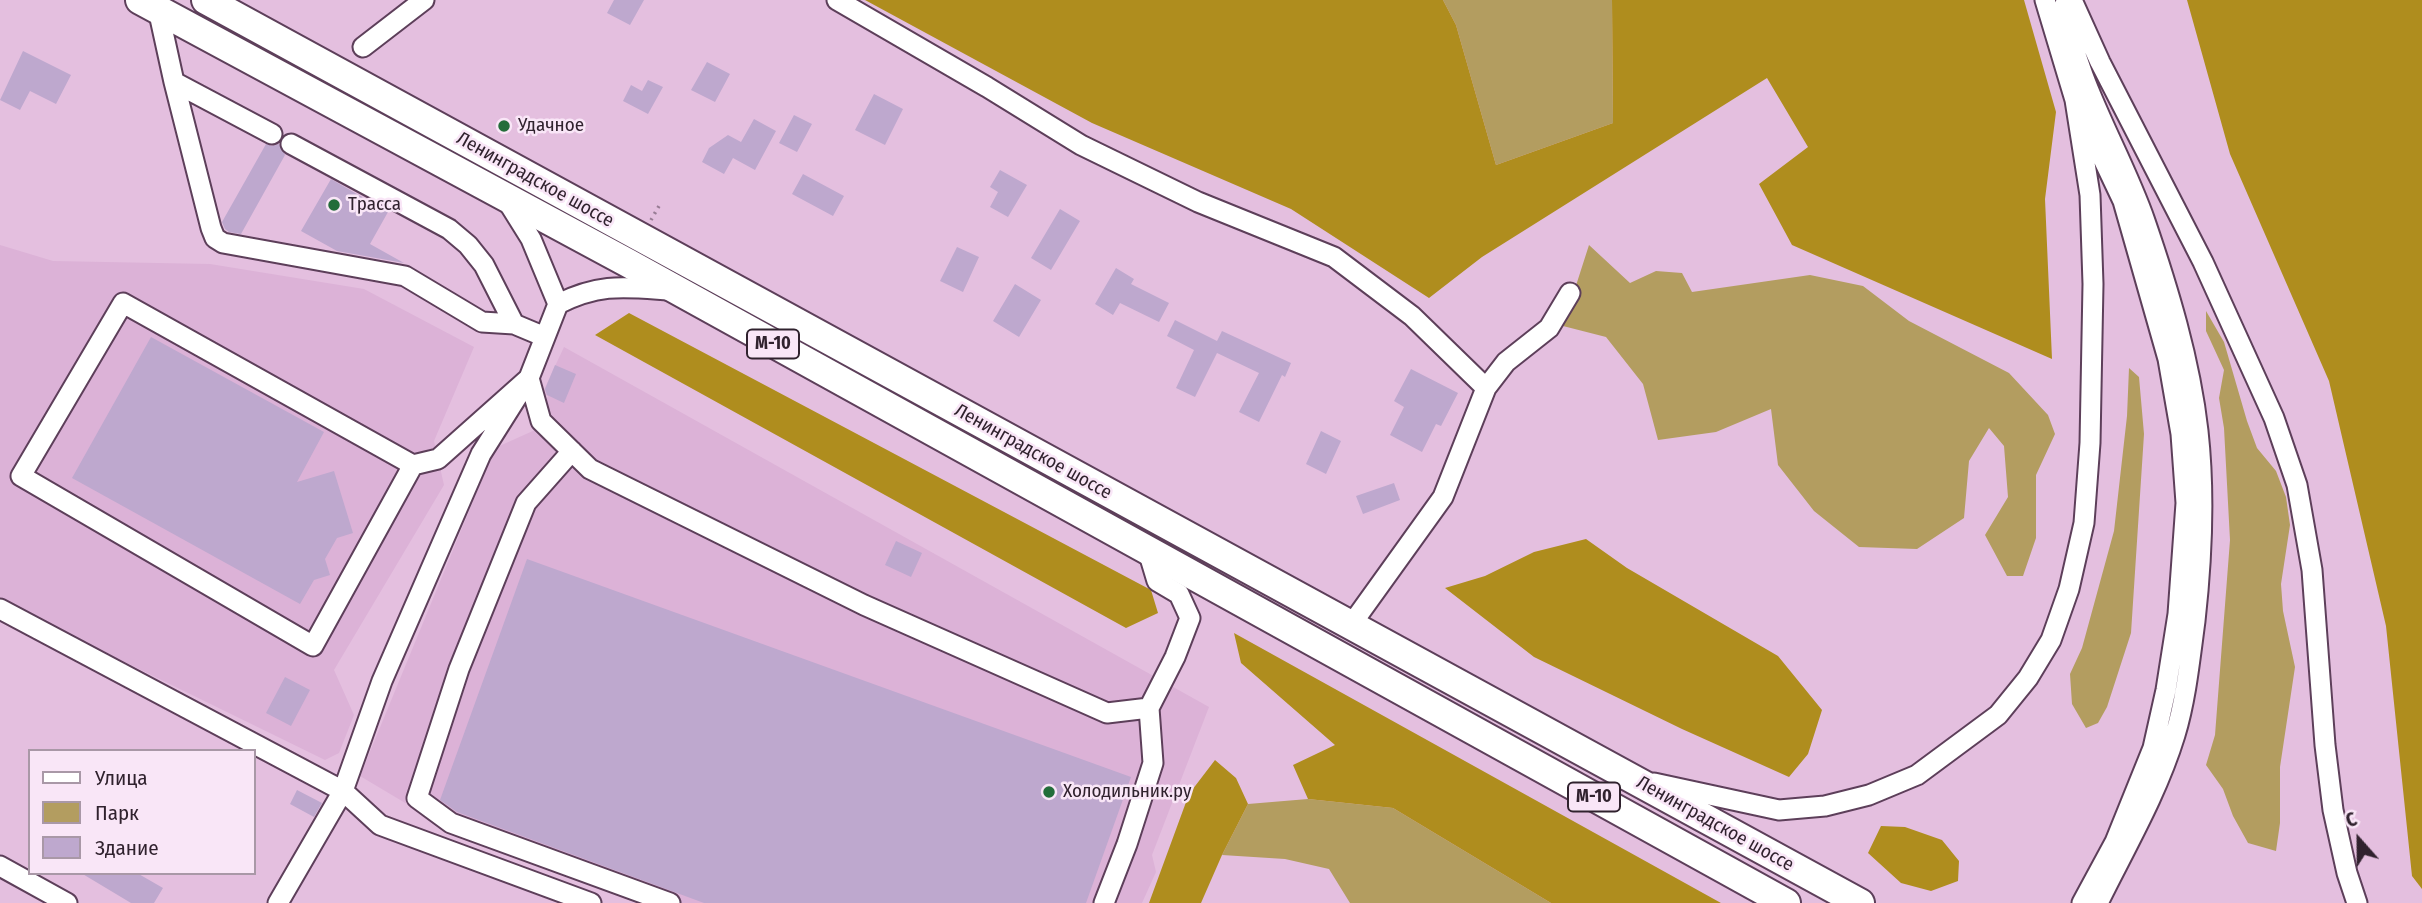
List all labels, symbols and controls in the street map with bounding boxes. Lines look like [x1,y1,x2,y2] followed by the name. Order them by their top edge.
[518,115,584,137] place label: Удачное
[496,118,512,134] marker: Удачное
[452,127,618,233] street label: Ленинградское шоссе
[348,194,401,216] place label: Трасса
[326,197,342,213] marker: Трасса
[747,330,799,358] road number: М-10
[950,399,1116,505] street label: Ленинградское шоссе
[28,749,256,875] legend
[95,765,148,791] text: Улица
[1632,771,1798,877] street label: Ленинградское шоссе
[1063,781,1192,803] place label: Холодильник.ру
[1568,782,1620,812] road number: М-10
[1041,784,1057,800] marker: Холодильник.ру
[95,800,139,826] text: Парк
[2324,805,2394,875] north arrow
[2343,807,2360,832] text: С
[95,835,159,861] text: Здание

